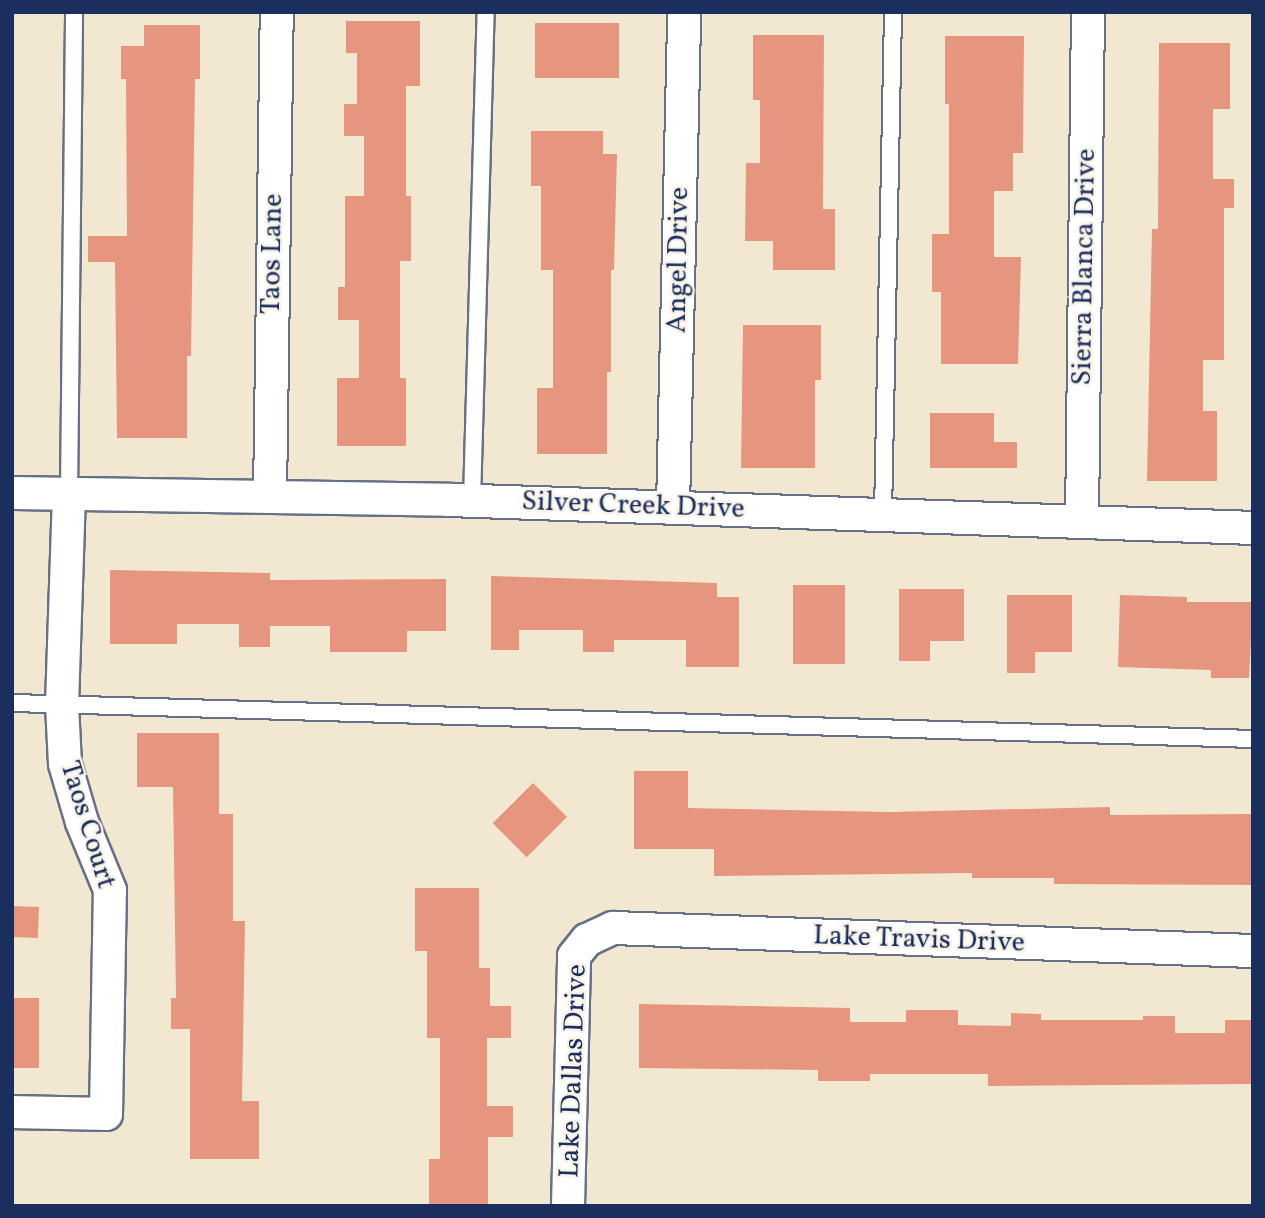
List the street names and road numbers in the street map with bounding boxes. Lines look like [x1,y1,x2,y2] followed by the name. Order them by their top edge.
[1066,148,1104,386] street label: Sierra Blanca Drive
[661,187,697,333] street label: Angel Drive
[255,193,291,315] street label: Taos Lane
[521,485,745,527] street label: Silver Creek Drive
[52,757,122,893] street label: Taos Court
[812,920,1026,960] street label: Lake Travis Drive
[553,963,595,1179] street label: Lake Dallas Drive

